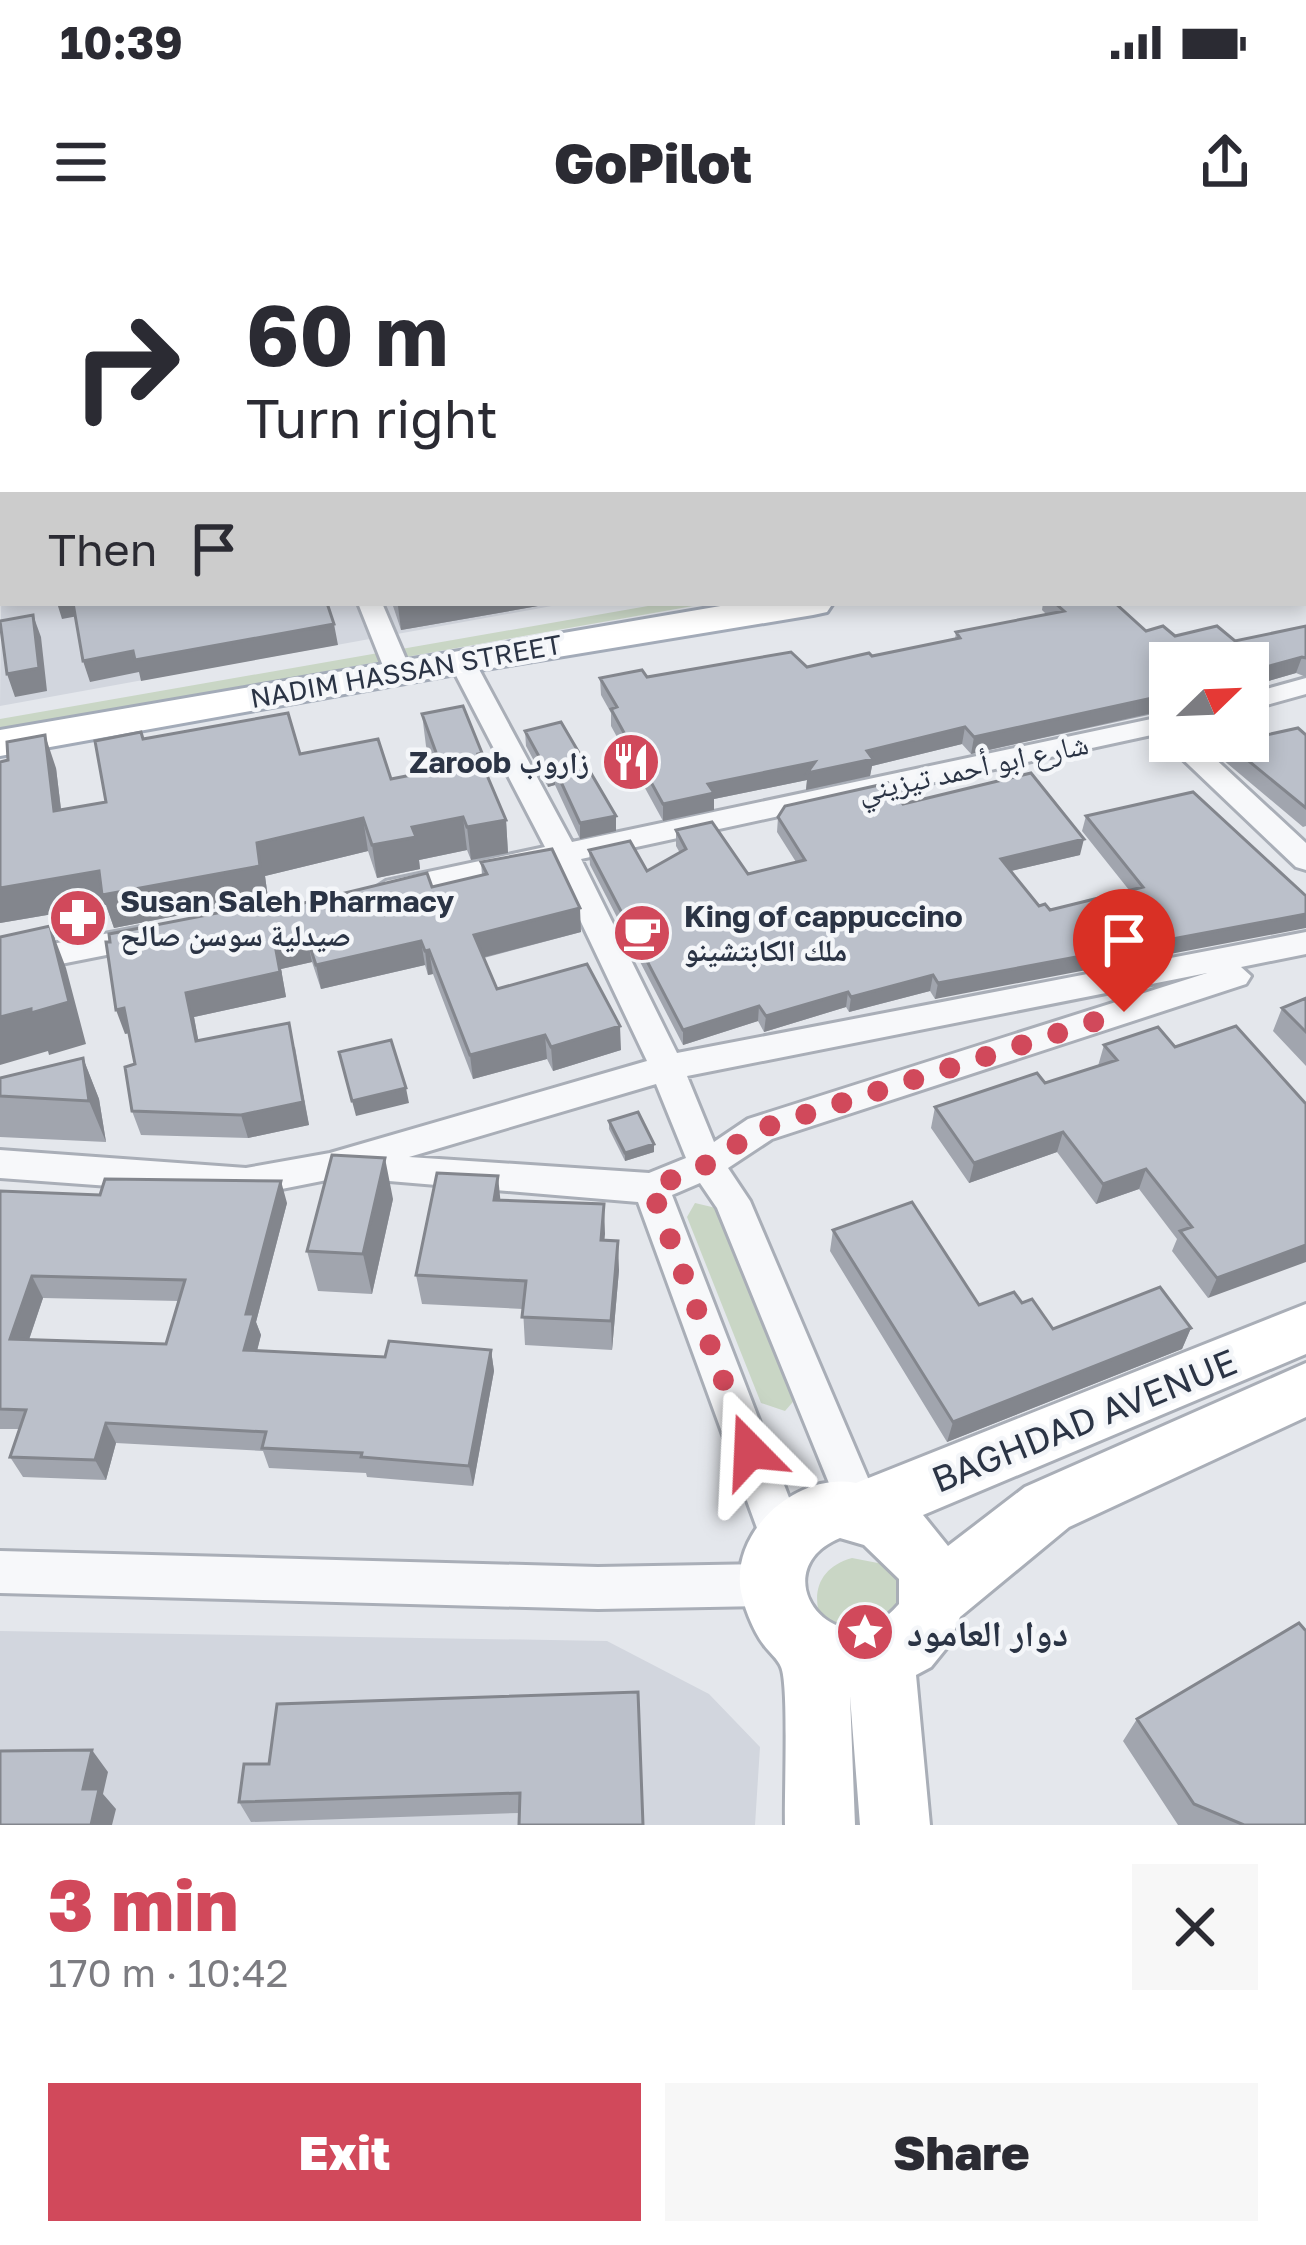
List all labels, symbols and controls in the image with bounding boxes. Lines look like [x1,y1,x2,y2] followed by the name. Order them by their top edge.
[60,15,183,69] text: 10:39
[48,129,114,195] icon: menu
[1192,129,1258,195] icon: share
[554,130,752,195] text: GoPilot
[246,284,448,384] text: 60 m
[48,288,204,444] icon: right
[246,385,498,450] text: Turn right
[181,516,247,582] icon: arrive
[48,522,157,576] text: Then
[248,628,565,714] street label: NADIM HASSAN STREET
[1149,642,1269,762] north arrow
[1149,642,1269,762] map controls
[854,725,1093,815] street label: شارع ابو أحمد تيزيني
[600,731,662,793] restaurant icon: Zaroob زاروب
[409,744,589,780] place label: Zaroob زاروب
[120,883,454,955] place label: Susan Saleh Pharmacy صيدلية سوسن صالح
[47,887,109,949] pharmacy icon: Susan Saleh Pharmacy صيدلية سوسن صالح
[1073,889,1175,1012] pin
[684,898,963,968] place label: King of cappuccino ملك الكابتشينو
[611,902,673,964] cafe icon: King of cappuccino ملك الكابتشينو
[1091,907,1157,973] icon: arrive
[925,1339,1243,1501] street label: BAGHDAD AVENUE
[687,1388,813,1514] position arrow
[834,1601,896,1663] place icon: دوار العامود
[907,1611,1068,1654] place label: دوار العامود
[48,1860,238,1947] text: 3 min
[1132,1864,1258,1990] button: close
[48,1949,288,1996] text: 170 m · 10:42
[48,2083,641,2221] button: Exit
[665,2083,1258,2221] button: Share

